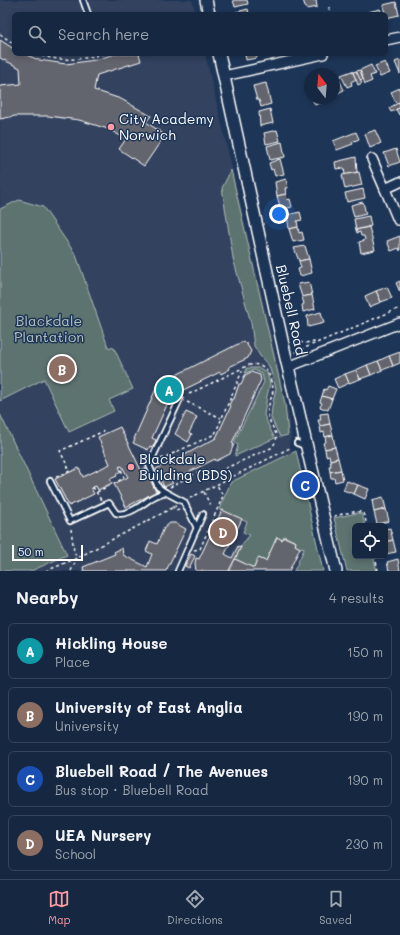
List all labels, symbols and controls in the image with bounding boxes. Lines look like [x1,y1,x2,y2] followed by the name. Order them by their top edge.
[12,12,388,56] search box
[26,23,48,45] icon: search
[58,24,149,44] text: Search here
[304,68,340,104] north arrow
[119,109,214,144] place label: City Academy Norwich
[106,122,116,132] marker: City Academy Norwich
[269,204,289,224] your location
[272,263,311,357] street label: Bluebell Road
[14,311,84,346] park label: Blackdale Plantation
[49,354,75,384] pin: B
[156,375,182,405] pin: A
[139,449,233,484] place label: Blackdale Building (BDS)
[126,462,136,472] marker: Blackdale Building (BDS)
[292,470,318,500] pin: C
[210,517,236,547] pin: D
[352,523,388,559] map controls
[352,523,388,559] button: locate
[12,543,83,562] scale bar
[18,544,44,559] text: 50 m
[16,586,78,608] text: Nearby
[329,589,384,606] text: 4 results
[55,633,168,653] text: Hickling House
[25,643,35,660] text: A
[347,643,383,660] text: 150 m
[55,653,90,670] text: Place
[55,697,243,717] text: University of East Anglia
[26,707,34,724] text: B
[347,707,383,724] text: 190 m
[55,717,119,734] text: University
[55,761,268,781] text: Bluebell Road / The Avenues
[25,771,35,788] text: C
[347,771,383,788] text: 190 m
[55,781,208,798] text: Bus stop · Bluebell Road
[55,825,151,845] text: UEA Nursery
[25,835,35,852] text: D
[346,835,383,852] text: 230 m
[55,845,96,862] text: School
[48,888,71,927] tab: Map
[167,888,223,927] tab: Directions
[319,888,352,927] tab: Saved

